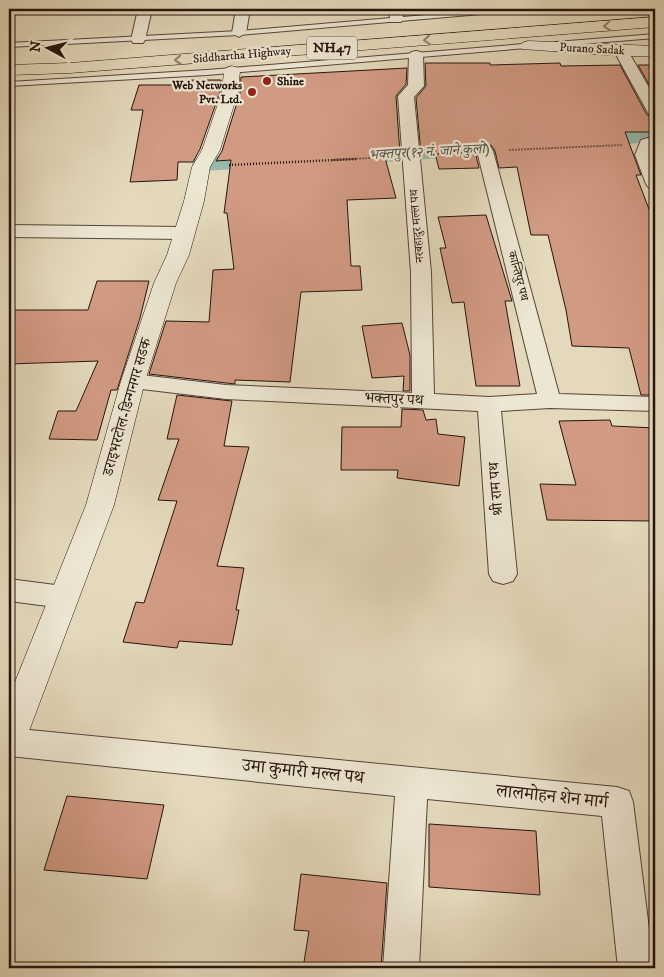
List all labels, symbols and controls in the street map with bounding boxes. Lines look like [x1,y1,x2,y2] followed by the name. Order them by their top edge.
[602,20,610,31] one-way arrow
[22,22,72,72] north arrow
[423,34,431,45] one-way arrow
[307,36,357,59] road number: NH47
[26,39,46,53] text: N
[559,40,625,58] street label: Purano Sadak
[192,43,292,67] street label: Siddhartha Highway
[174,55,182,66] one-way arrow
[277,74,304,89] place label: Shine
[261,75,273,87] marker: Shine
[171,78,242,107] place label: Web Networks Pvt. Ltd.
[246,86,258,98] marker: Web Networks Pvt. Ltd.
[368,140,490,164] water label: भक्तपुर(१२ नं. जाने कुलो)
[406,188,428,264] street label: नरबहादुर मल्ल पथ
[504,248,533,303] street label: कान्तिपुर पथ
[98,335,156,479] street label: डराइभरटोल-डिन्गनगर सडक
[364,388,425,410] street label: भक्तपुर पथ
[484,460,508,517] street label: श्री राम पथ
[240,754,367,790] street label: उमा कुमारी मल्ल पथ
[494,780,611,814] street label: लालमोहन शेन मार्ग

